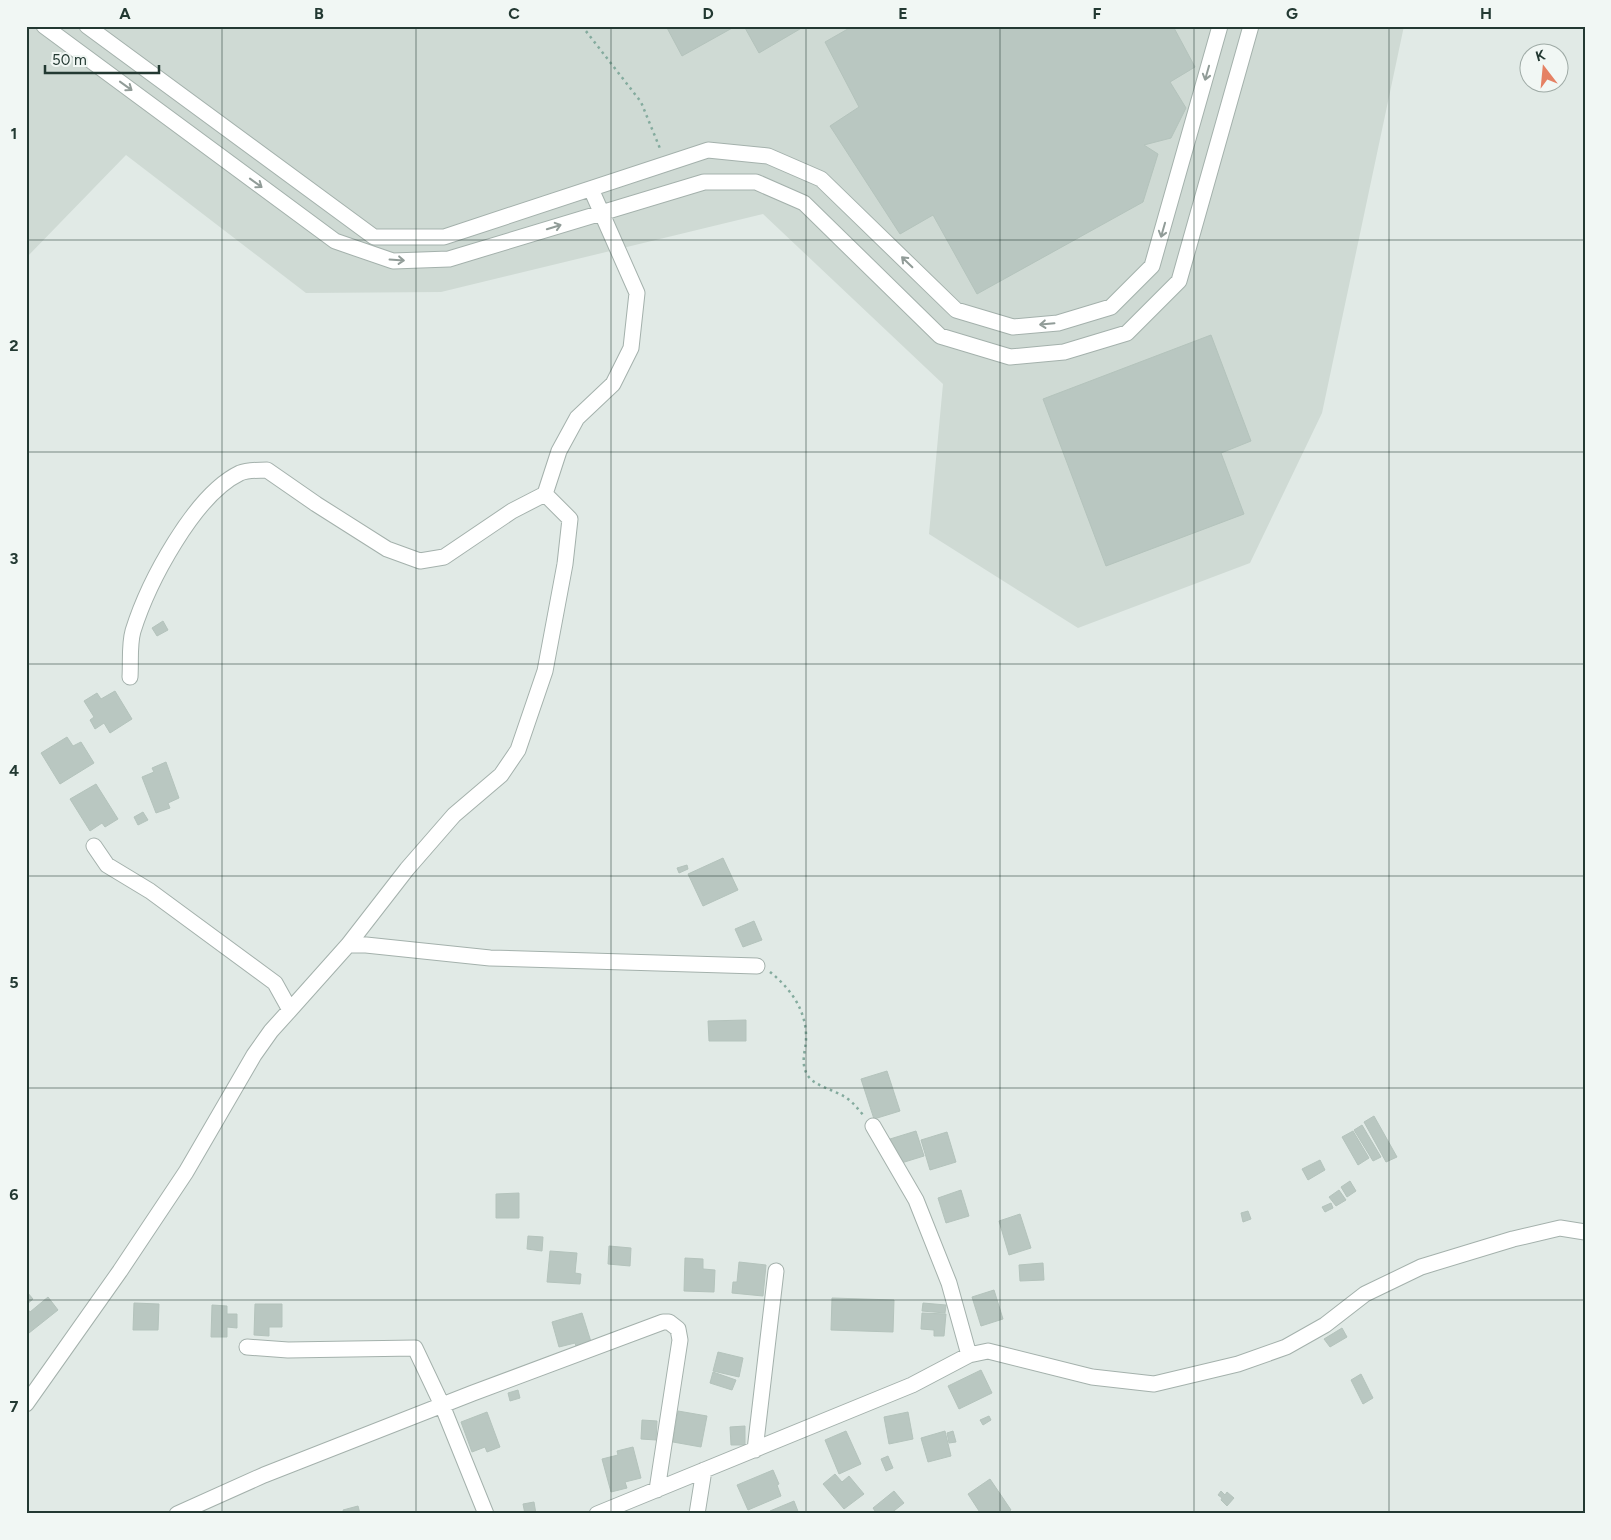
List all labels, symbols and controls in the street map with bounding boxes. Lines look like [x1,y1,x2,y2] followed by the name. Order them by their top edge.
[119,4,131,23] text: A
[314,4,324,23] text: B
[508,4,520,23] text: C
[702,4,714,23] text: D
[898,4,908,23] text: E
[1093,4,1102,23] text: F
[1286,4,1298,23] text: G
[1480,4,1492,23] text: H
[45,42,159,74] scale bar
[1518,42,1568,92] north arrow
[1534,46,1548,65] text: K
[52,51,87,69] text: 50 m
[1202,65,1211,81] one-way arrow
[119,81,132,92] one-way arrow
[11,124,17,143] text: 1
[249,178,263,188] one-way arrow
[1157,221,1167,237] one-way arrow
[546,222,562,232] one-way arrow
[388,255,404,265] one-way arrow
[901,256,913,268] one-way arrow
[1039,320,1055,329] one-way arrow
[9,336,19,355] text: 2
[10,549,19,568] text: 3
[9,761,19,780] text: 4
[9,973,19,992] text: 5
[9,1185,19,1204] text: 6
[10,1397,19,1416] text: 7

